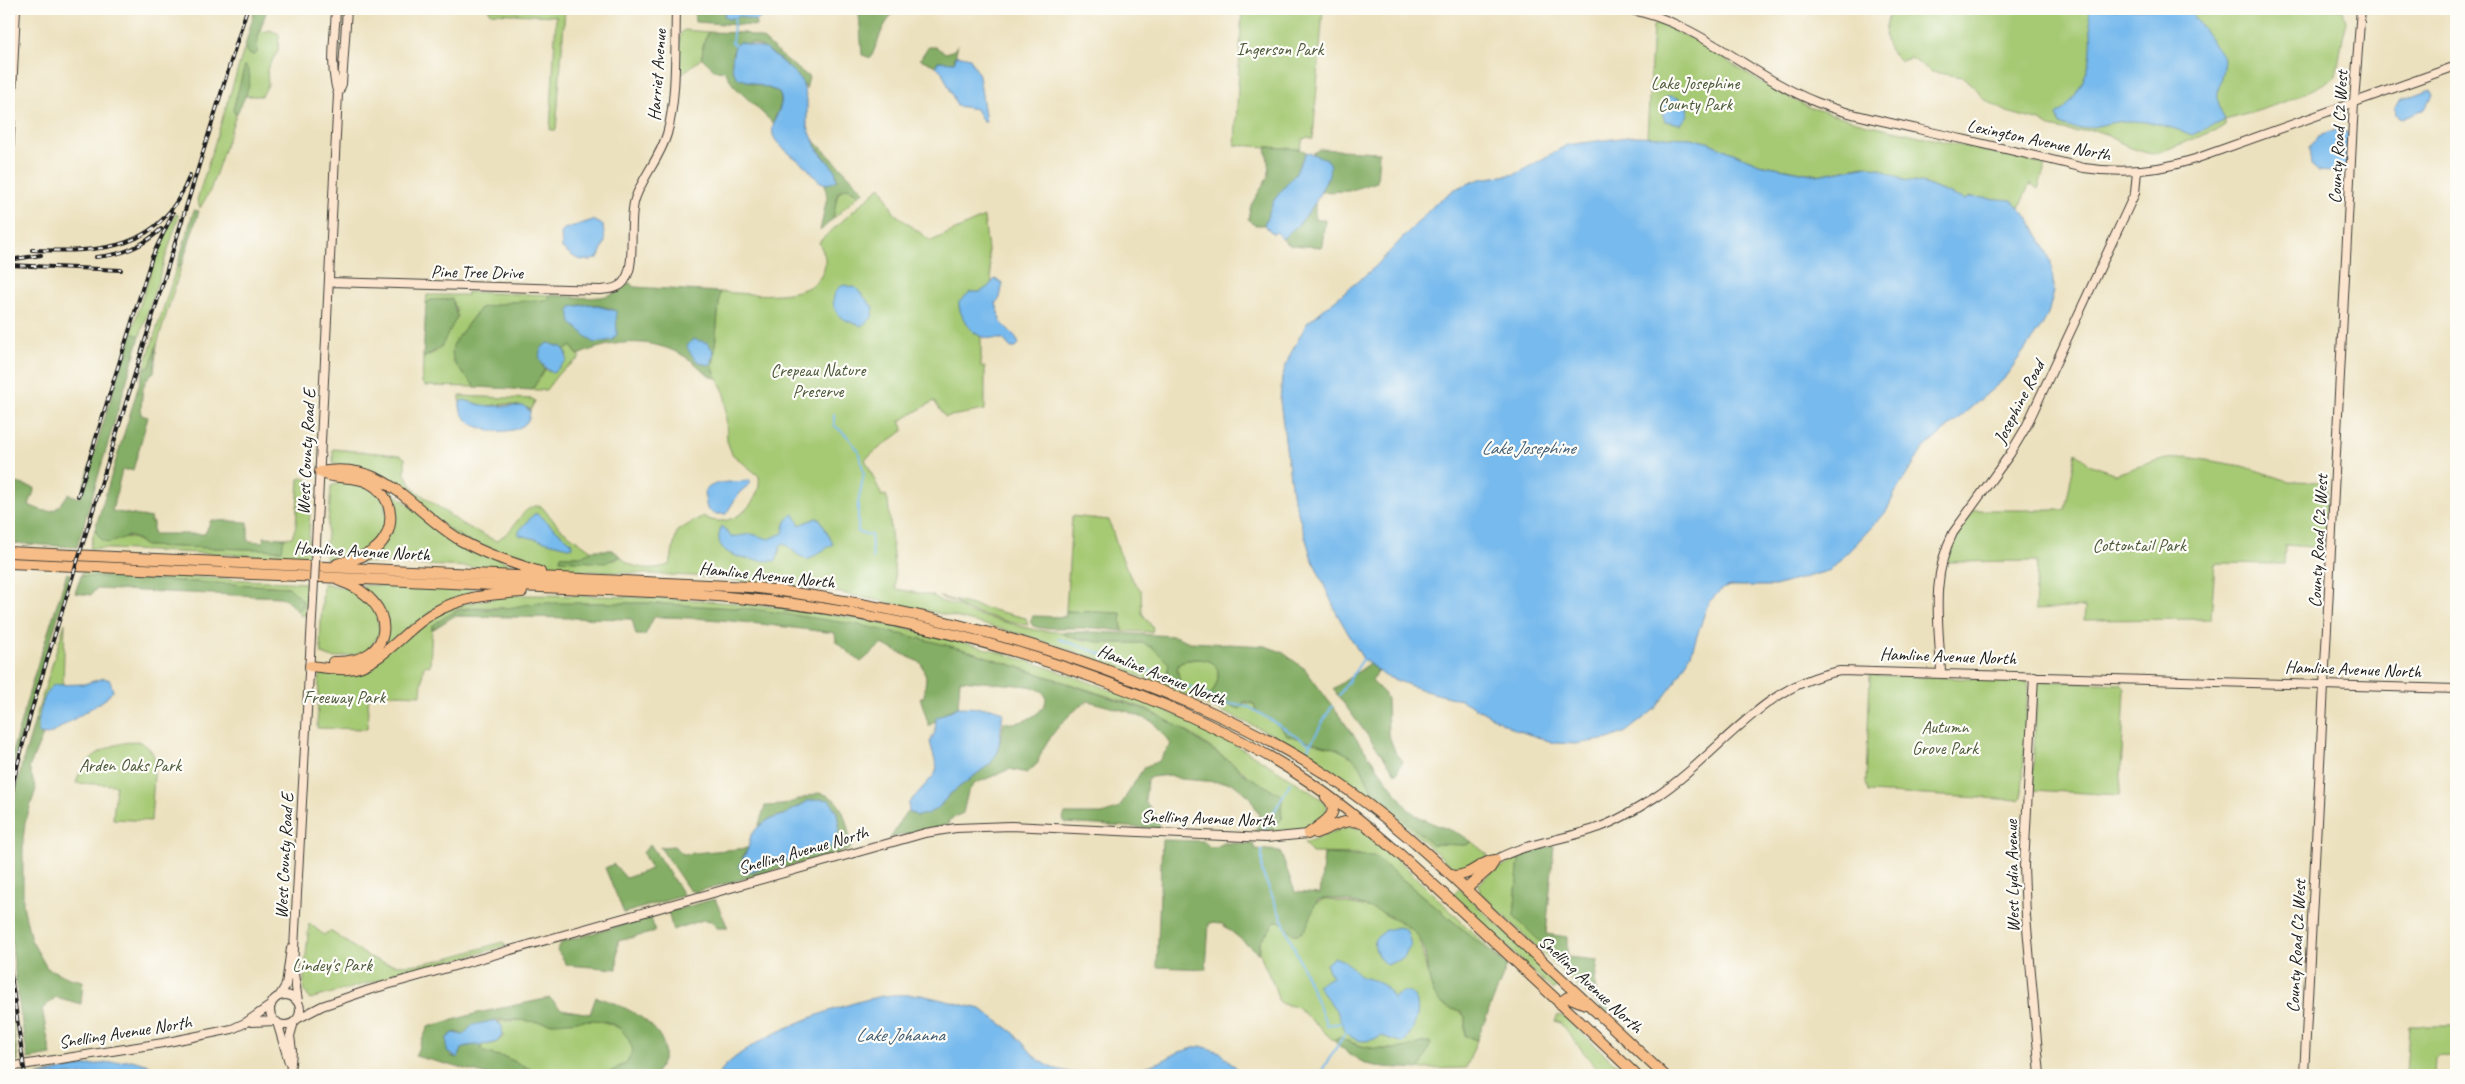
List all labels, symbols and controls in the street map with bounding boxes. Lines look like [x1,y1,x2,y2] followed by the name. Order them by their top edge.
[643,27,671,122] street label: Harriet Avenue
[1237,38,1325,60] park label: Ingerson Park
[2324,68,2353,204] street label: County Road C2 West
[1651,72,1740,115] park label: Lake Josephine County Park
[1965,114,2114,166] street label: Lexington Avenue North
[431,260,524,284] street label: Pine Tree Drive
[1988,354,2051,448] street label: Josephine Road
[771,359,867,402] park label: Crepeau Nature Preserve
[292,386,320,515] street label: West County Road E
[1481,436,1578,460] water label: Lake Josephine
[2304,472,2333,608] street label: County Road C2 West
[2092,534,2187,556] park label: Cottontail Park
[293,536,431,566] street label: Hamline Avenue North
[698,557,837,593] street label: Hamline Avenue North
[1095,639,1230,711] street label: Hamline Avenue North
[1880,643,2017,669] street label: Hamline Avenue North
[2285,656,2422,682] street label: Hamline Avenue North
[303,686,386,708] park label: Freeway Park
[1912,716,1979,759] park label: Autumn Grove Park
[79,754,182,776] park label: Arden Oaks Park
[270,790,298,919] street label: West County Road E
[1141,805,1277,831] street label: Snelling Avenue North
[2000,818,2024,933] street label: West Lydia Avenue
[735,820,872,879] street label: Snelling Avenue North
[2282,877,2311,1013] street label: County Road C2 West
[1534,930,1649,1039] street label: Snelling Avenue North
[292,954,373,976] park label: Lindey's Park
[57,1010,195,1053] street label: Snelling Avenue North
[856,1023,947,1047] water label: Lake Johanna

